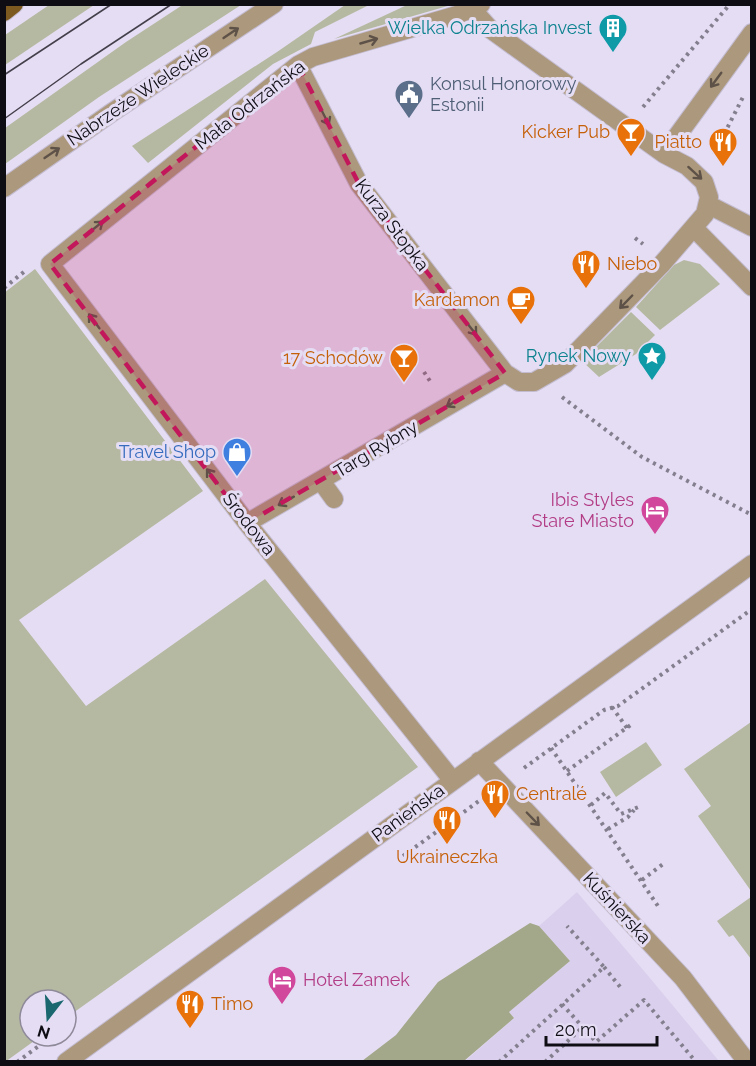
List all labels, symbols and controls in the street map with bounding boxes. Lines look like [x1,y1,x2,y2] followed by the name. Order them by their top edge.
[597,12,629,54] building icon: Wielka Odrzańska Invest
[388,17,592,38] place label: Wielka Odrzańska Invest
[223,27,239,39] one-way arrow
[359,35,378,46] one-way arrow
[63,39,213,150] street label: Nabrzeże Wieleckie
[191,55,309,154] street label: Mała Odrzańska
[710,71,722,87] one-way arrow
[430,73,577,115] place label: Konsul Honorowy Estonii
[393,78,425,120] public building icon: Konsul Honorowy Estonii
[319,108,331,126] one-way arrow
[615,116,647,158] bar icon: Kicker Pub
[522,121,610,142] place label: Kicker Pub
[707,126,739,168] restaurant icon: Piatto
[655,131,702,152] place label: Piatto
[43,147,59,159] one-way arrow
[687,166,702,180] one-way arrow
[351,175,434,275] street label: Kurza Stopka
[88,221,104,234] one-way arrow
[570,248,602,290] restaurant icon: Niebo
[607,253,657,274] place label: Niebo
[505,284,537,326] cafe icon: Kardamon
[414,289,500,310] place label: Kardamon
[618,294,633,309] one-way arrow
[87,313,100,329] one-way arrow
[464,320,477,336] one-way arrow
[636,340,668,382] place icon: Rynek Nowy
[388,342,420,384] bar icon: 17 Schodów
[526,345,631,366] place label: Rynek Nowy
[283,347,383,368] place label: 17 Schodów
[446,397,463,409] one-way arrow
[330,415,421,482] street label: Targ Rybny
[221,436,253,478] shop icon: Travel Shop
[119,441,216,462] place label: Travel Shop
[205,469,218,485] one-way arrow
[219,488,281,559] street label: Środowa
[531,489,634,531] place label: Ibis Styles Stare Miasto
[639,494,671,536] hotel icon: Ibis Styles Stare Miasto
[278,495,295,507] one-way arrow
[479,778,511,820] restaurant icon: Centralé
[367,779,448,846] street label: Panieńska
[516,783,587,804] place label: Centralé
[431,804,463,846] restaurant icon: Ukraineczka
[526,812,540,827] one-way arrow
[396,846,498,867] place label: Ukraineczka
[579,868,656,948] street label: Kuśnierska
[266,964,298,1006] hotel icon: Hotel Zamek
[303,969,410,990] place label: Hotel Zamek
[18,988,78,1048] north arrow
[174,988,206,1030] restaurant icon: Timo
[211,993,253,1014] place label: Timo
[546,1009,657,1047] scale bar
[555,1019,597,1040] text: 20 m
[35,1021,52,1043] text: N

